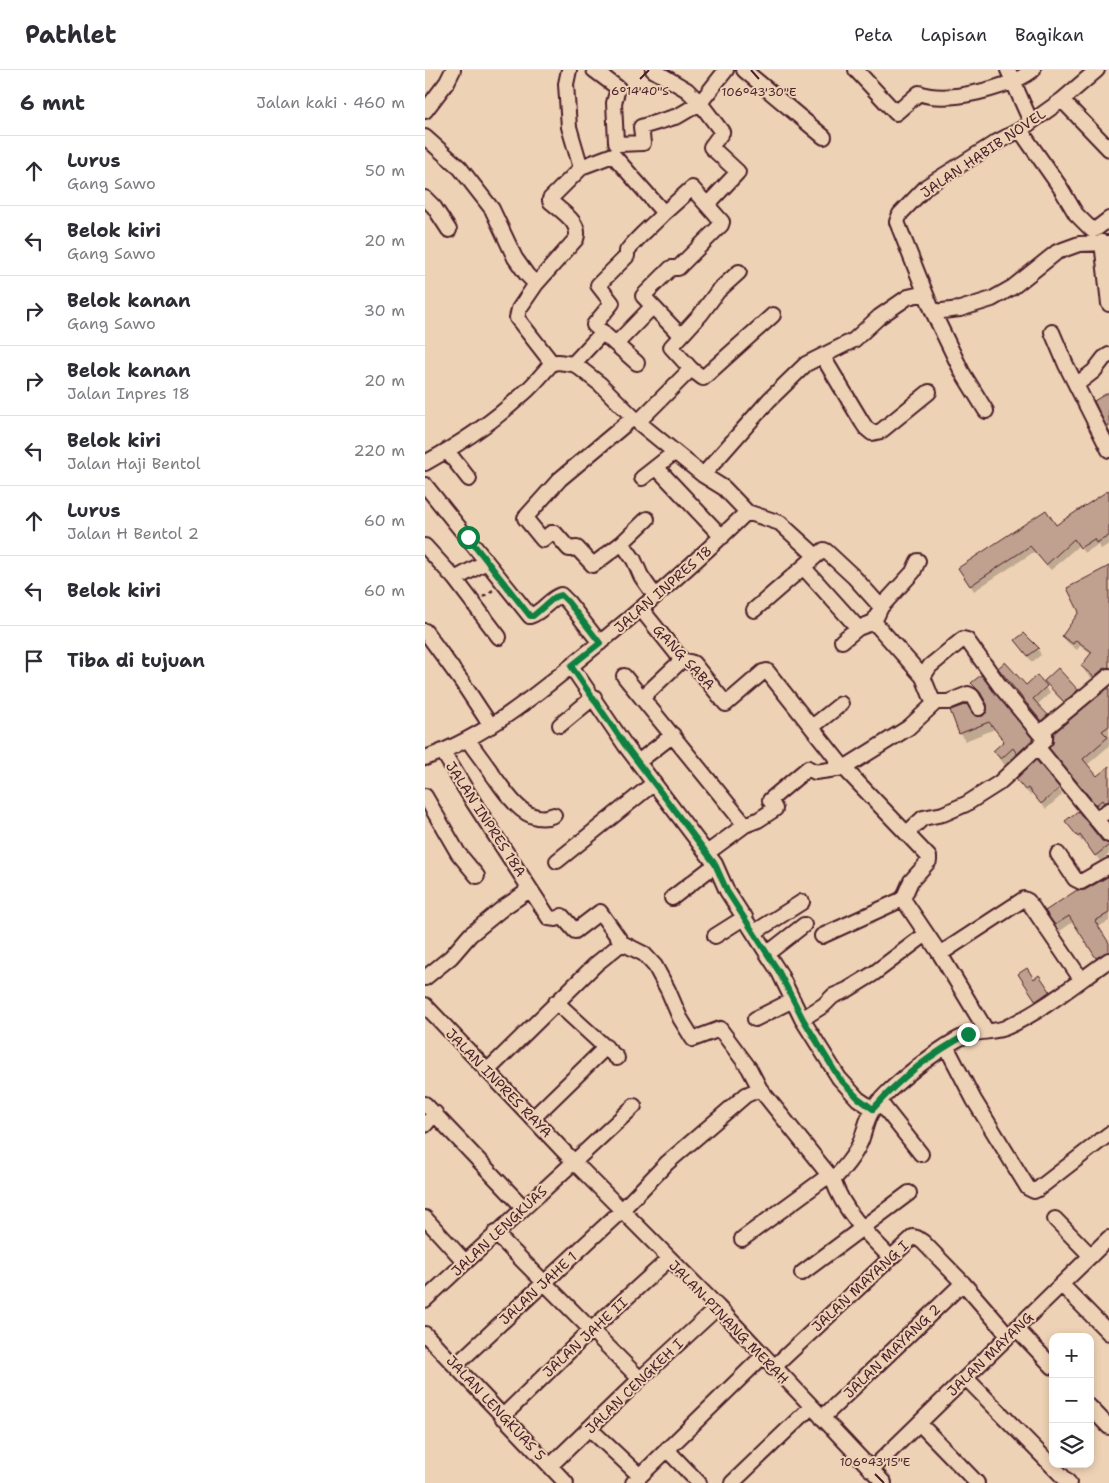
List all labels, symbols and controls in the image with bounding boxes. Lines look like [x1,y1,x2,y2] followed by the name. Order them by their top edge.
[25,19,116,51] text: Pathlet
[854,23,893,47] text: Peta
[921,23,987,47] text: Lapisan
[1015,23,1084,47] text: Bagikan
[611,83,669,99] text: 6°14'40"S
[722,84,796,100] text: 106°43'30"E
[20,89,85,117] text: 6 mnt
[256,92,405,113] text: Jalan kaki · 460 m
[917,104,1049,201] street label: JALAN HABIB NOVEL
[67,148,121,173] text: Lurus
[20,157,48,185] icon: ahead
[365,160,405,181] text: 50 m
[67,173,156,194] text: Gang Sawo
[67,218,161,243] text: Belok kiri
[20,227,48,255] icon: left
[364,230,405,251] text: 20 m
[67,243,156,264] text: Gang Sawo
[67,288,191,313] text: Belok kanan
[20,297,48,325] icon: right
[364,300,405,321] text: 30 m
[67,313,156,334] text: Gang Sawo
[67,358,191,383] text: Belok kanan
[20,367,48,395] icon: right
[364,370,405,391] text: 20 m
[67,383,190,404] text: Jalan Inpres 18
[67,428,161,453] text: Belok kiri
[20,437,48,465] icon: left
[353,440,405,461] text: 220 m
[67,453,201,474] text: Jalan Haji Bentol
[67,498,121,523] text: Lurus
[20,507,48,535] icon: ahead
[364,510,405,531] text: 60 m
[67,523,199,544] text: Jalan H Bentol 2
[457,526,480,549] route start
[610,542,716,636] street label: JALAN INPRES 18
[20,577,48,605] icon: left
[67,578,161,603] text: Belok kiri
[364,580,405,601] text: 60 m
[649,621,719,693] street label: GANG SABA
[20,647,48,675] icon: arrive
[67,648,205,673] text: Tiba di tujuan
[442,758,530,880] street label: JALAN INPRES 18A
[957,1023,980,1046] route end
[442,1025,556,1141] street label: JALAN INPRES RAYA
[447,1182,551,1280] street label: JALAN LENGKUAS
[808,1236,912,1335] street label: JALAN MAYANG I
[495,1247,581,1329] street label: JALAN JAHE 1
[665,1256,793,1388] street label: JALAN PINANG MERAH
[539,1293,631,1381] street label: JALAN JAHE II
[840,1300,944,1402] street label: JALAN MAYANG 2
[943,1308,1037,1400] street label: JALAN MAYANG
[1049,1333,1094,1468] map controls
[1049,1333,1094,1378] button: +
[581,1334,687,1437] street label: JALAN CENGKEH I
[442,1352,550,1464] street label: JALAN LENGKUAS 5
[1049,1378,1094,1423] button: −
[1049,1423,1094,1468] button: layers
[840,1454,910,1470] text: 106°43'15"E

